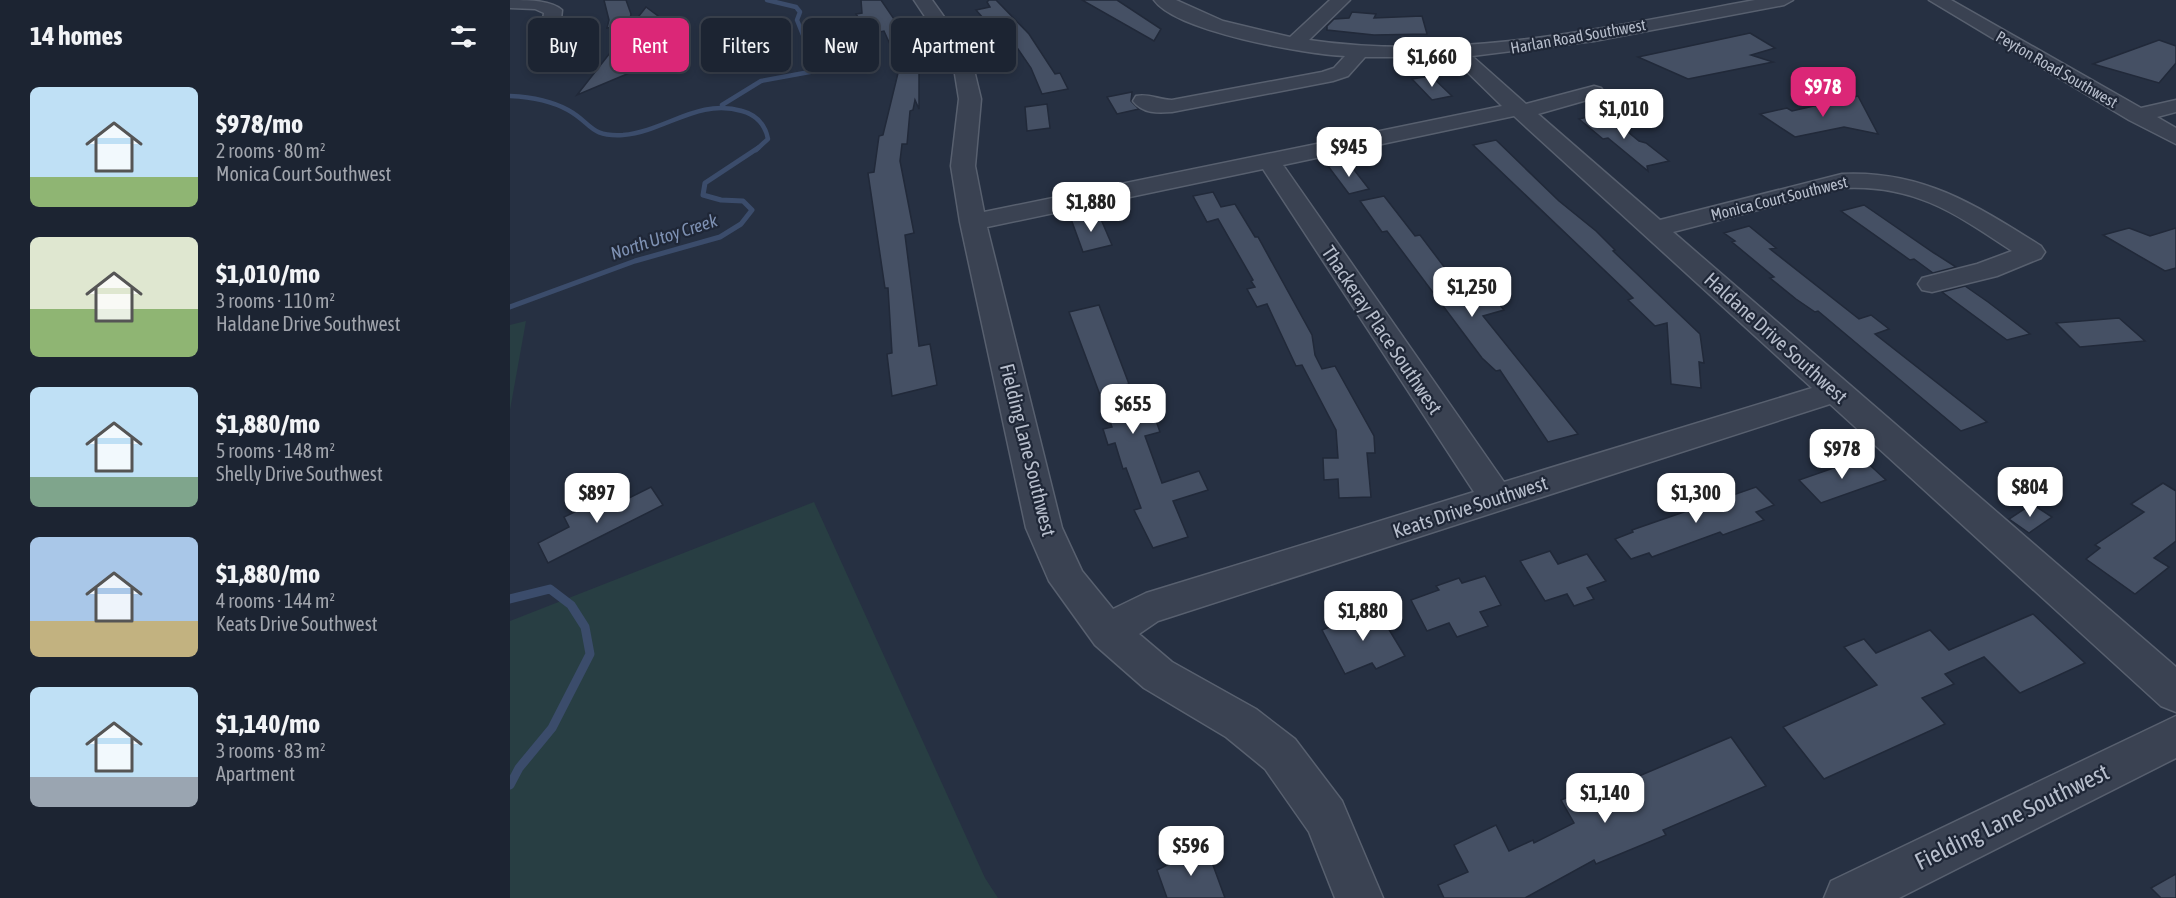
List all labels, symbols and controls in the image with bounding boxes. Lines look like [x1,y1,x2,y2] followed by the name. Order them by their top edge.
[1509,15,1647,57] street label: Harlan Road Southwest
[528,18,599,72] chip: Buy
[611,18,689,72] chip: Rent
[701,18,791,72] chip: Filters
[803,18,879,72] chip: New
[891,18,1016,72] chip: Apartment
[447,20,480,53] icon: filters
[30,21,123,51] text: 14 homes
[1993,27,2121,112] street label: Peyton Road Southwest
[1383,37,1481,88] pin: $1,660
[1407,45,1457,68] text: $1,660
[1787,67,1859,118] pin: $978
[1805,75,1841,98] text: $978
[1575,89,1673,140] pin: $1,010
[1599,97,1649,120] text: $1,010
[216,109,303,139] text: $978/mo
[78,111,150,183] icon: home
[1313,127,1385,178] pin: $945
[1331,135,1367,158] text: $945
[216,139,326,162] text: 2 rooms · 80 m²
[216,162,391,185] text: Monica Court Southwest
[1709,172,1850,224] street label: Monica Court Southwest
[1042,182,1140,233] pin: $1,880
[1066,190,1116,213] text: $1,880
[608,209,721,264] water label: North Utoy Creek
[1317,241,1448,419] street label: Thackeray Place Southwest
[216,259,320,289] text: $1,010/mo
[78,261,150,333] icon: home
[1423,267,1521,318] pin: $1,250
[1700,267,1853,408] street label: Haldane Drive Southwest
[1447,275,1497,298] text: $1,250
[216,289,335,312] text: 3 rooms · 110 m²
[216,312,400,335] text: Haldane Drive Southwest
[996,361,1061,539] street label: Fielding Lane Southwest
[1097,384,1169,435] pin: $655
[1115,392,1151,415] text: $655
[216,409,320,439] text: $1,880/mo
[78,411,150,483] icon: home
[1806,429,1878,480] pin: $978
[1824,437,1860,460] text: $978
[216,439,335,462] text: 5 rooms · 148 m²
[216,462,383,485] text: Shelly Drive Southwest
[1994,467,2066,518] pin: $804
[1390,471,1550,542] street label: Keats Drive Southwest
[561,473,633,524] pin: $897
[1647,473,1745,524] pin: $1,300
[2012,475,2048,498] text: $804
[579,481,615,504] text: $897
[1671,481,1721,504] text: $1,300
[216,559,320,589] text: $1,880/mo
[78,561,150,633] icon: home
[216,589,335,612] text: 4 rooms · 144 m²
[1314,591,1412,642] pin: $1,880
[1338,599,1388,622] text: $1,880
[216,612,377,635] text: Keats Drive Southwest
[216,709,320,739] text: $1,140/mo
[78,711,150,783] icon: home
[216,739,326,762] text: 3 rooms · 83 m²
[1910,758,2113,875] street label: Fielding Lane Southwest
[216,762,295,785] text: Apartment
[1556,773,1654,824] pin: $1,140
[1580,781,1630,804] text: $1,140
[1155,826,1227,877] pin: $596
[1173,834,1209,857] text: $596

